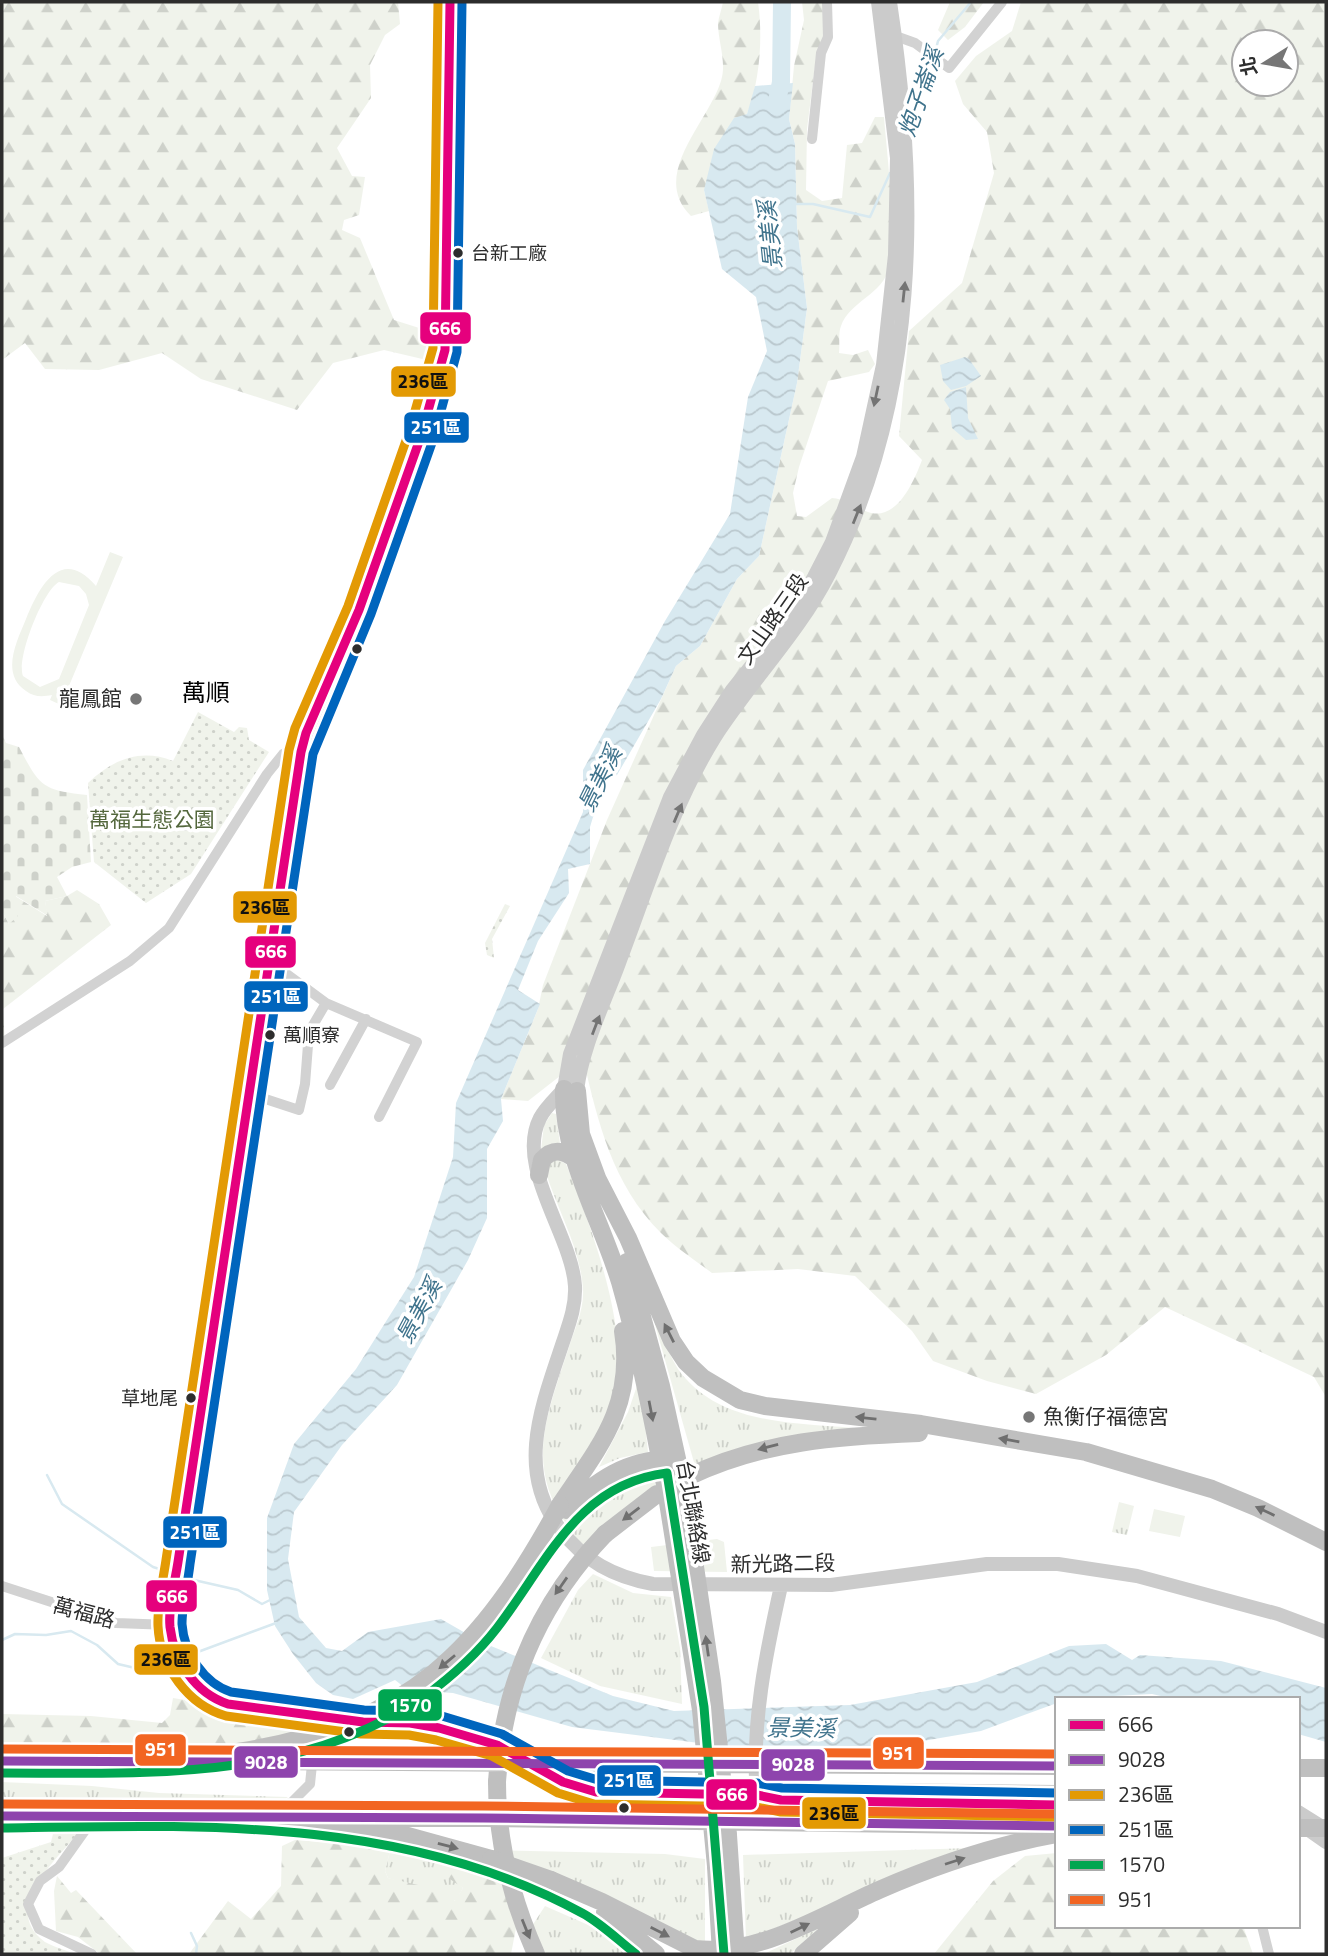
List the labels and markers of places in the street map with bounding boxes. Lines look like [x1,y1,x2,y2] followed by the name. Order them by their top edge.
[471,238,547,267] place label: 台新工廠
[451,246,465,260] marker: 台新工廠
[350,642,364,656] unlabelled marker
[59,682,122,714] place label: 龍鳳館
[128,691,144,707] marker: 龍鳳館
[283,1020,340,1049] place label: 萬順寮
[263,1028,277,1042] marker: 萬順寮
[121,1383,178,1412] place label: 草地尾
[184,1391,198,1405] marker: 草地尾
[1043,1400,1169,1432] place label: 魚衡仔福德宮
[1021,1409,1037,1425] marker: 魚衡仔福德宮
[342,1725,356,1739] unlabelled marker
[617,1801,631,1815] unlabelled marker

